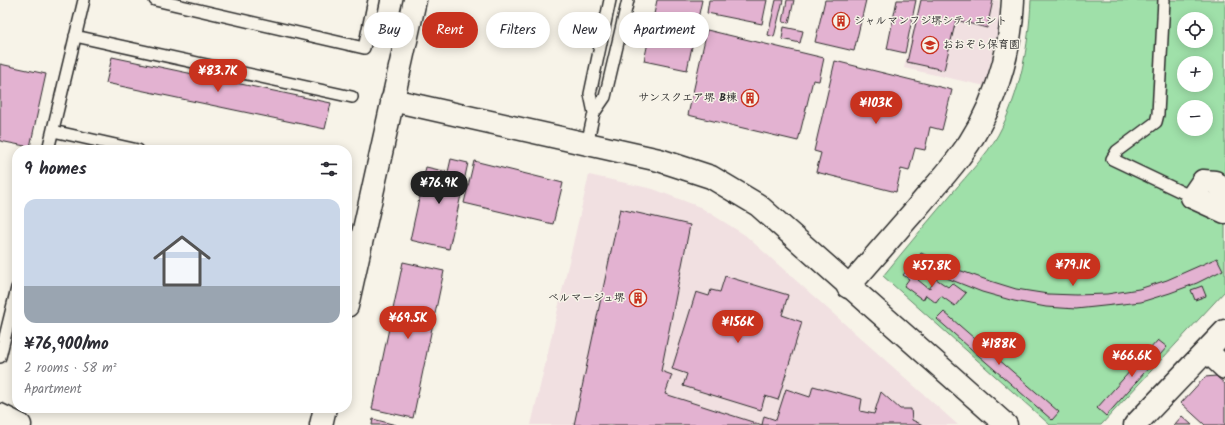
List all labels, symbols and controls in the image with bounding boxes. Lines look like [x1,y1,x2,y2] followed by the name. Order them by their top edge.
[831,11,851,31] building icon: シャルマンフジ堺シティエント
[364,12,414,48] chip: Buy
[422,12,478,48] chip: Rent
[486,12,550,48] chip: Filters
[558,12,611,48] chip: New
[619,12,709,48] chip: Apartment
[854,12,1008,30] place label: シャルマンフジ堺シティエント
[1177,12,1213,136] map controls
[1177,12,1213,48] button: locate
[920,35,940,55] school or university icon: おおぞら保育園
[943,36,1020,54] place label: おおぞら保育園
[1177,56,1213,92] button: +
[185,59,251,93] pin: ¥83.7K
[198,61,238,82] text: ¥83.7K
[740,88,760,108] building icon: サンスクエア堺 B棟
[638,89,738,107] place label: サンスクエア堺 B棟
[848,91,904,125] pin: ¥103K
[859,93,893,114] text: ¥103K
[1177,100,1213,136] button: −
[24,156,87,183] text: 9 homes
[318,158,340,180] icon: filters
[406,171,472,205] pin: ¥76.9K
[420,173,458,194] text: ¥76.9K
[146,225,218,297] icon: home
[1040,253,1106,287] pin: ¥79.1K
[899,254,965,288] pin: ¥57.8K
[1055,255,1091,276] text: ¥79.1K
[912,256,952,277] text: ¥57.8K
[628,288,648,308] building icon: ベルマージュ堺
[548,289,625,307] place label: ベルマージュ堺
[375,306,441,340] pin: ¥69.5K
[388,308,428,329] text: ¥69.5K
[710,310,766,344] pin: ¥156K
[721,312,755,333] text: ¥156K
[24,331,109,358] text: ¥76,900/mo
[971,332,1027,366] pin: ¥188K
[981,334,1017,355] text: ¥188K
[1099,344,1165,378] pin: ¥66.6K
[1112,346,1152,367] text: ¥66.6K
[24,358,117,379] text: 2 rooms · 58 m²
[24,379,82,400] text: Apartment

